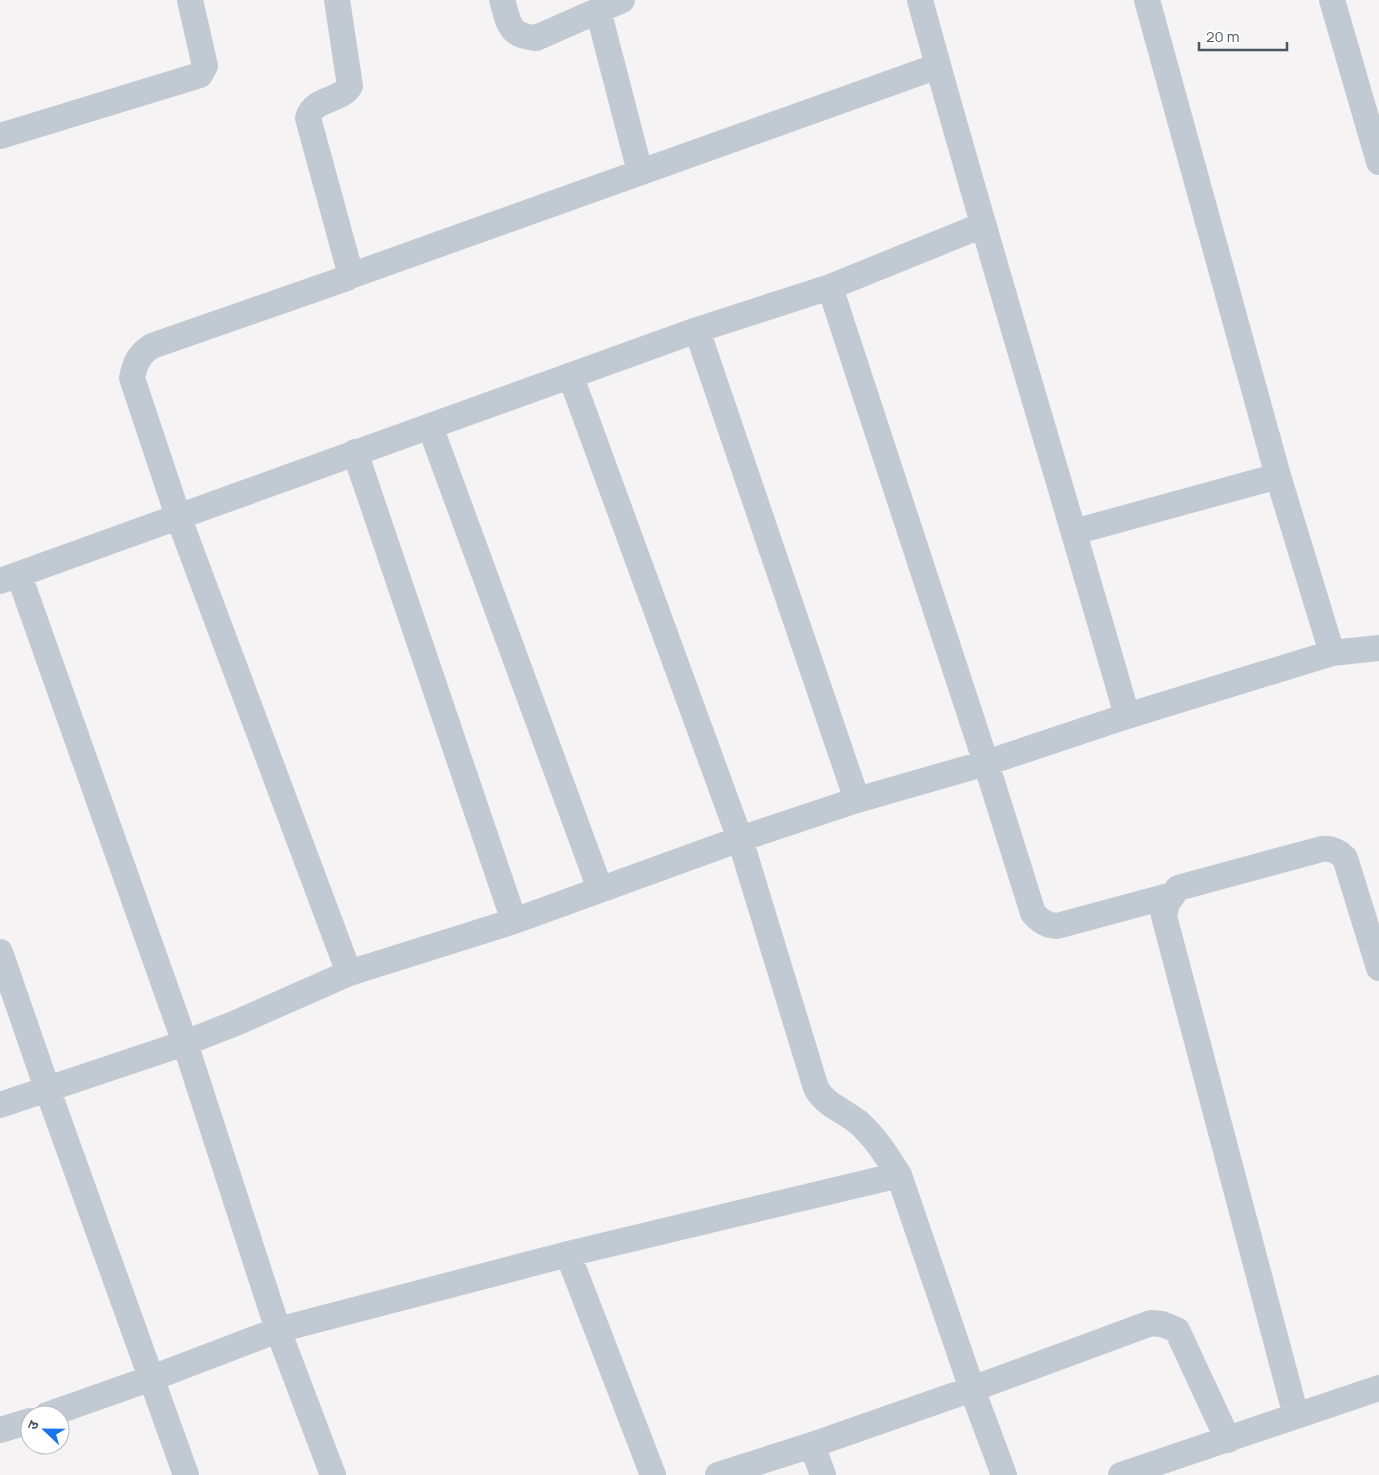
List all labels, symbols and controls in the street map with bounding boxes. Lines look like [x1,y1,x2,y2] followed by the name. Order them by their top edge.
[1199,20,1286,52] scale bar
[1206,26,1239,47] text: 20 m
[20,1405,70,1455] north arrow
[22,1417,43,1432] text: उ

